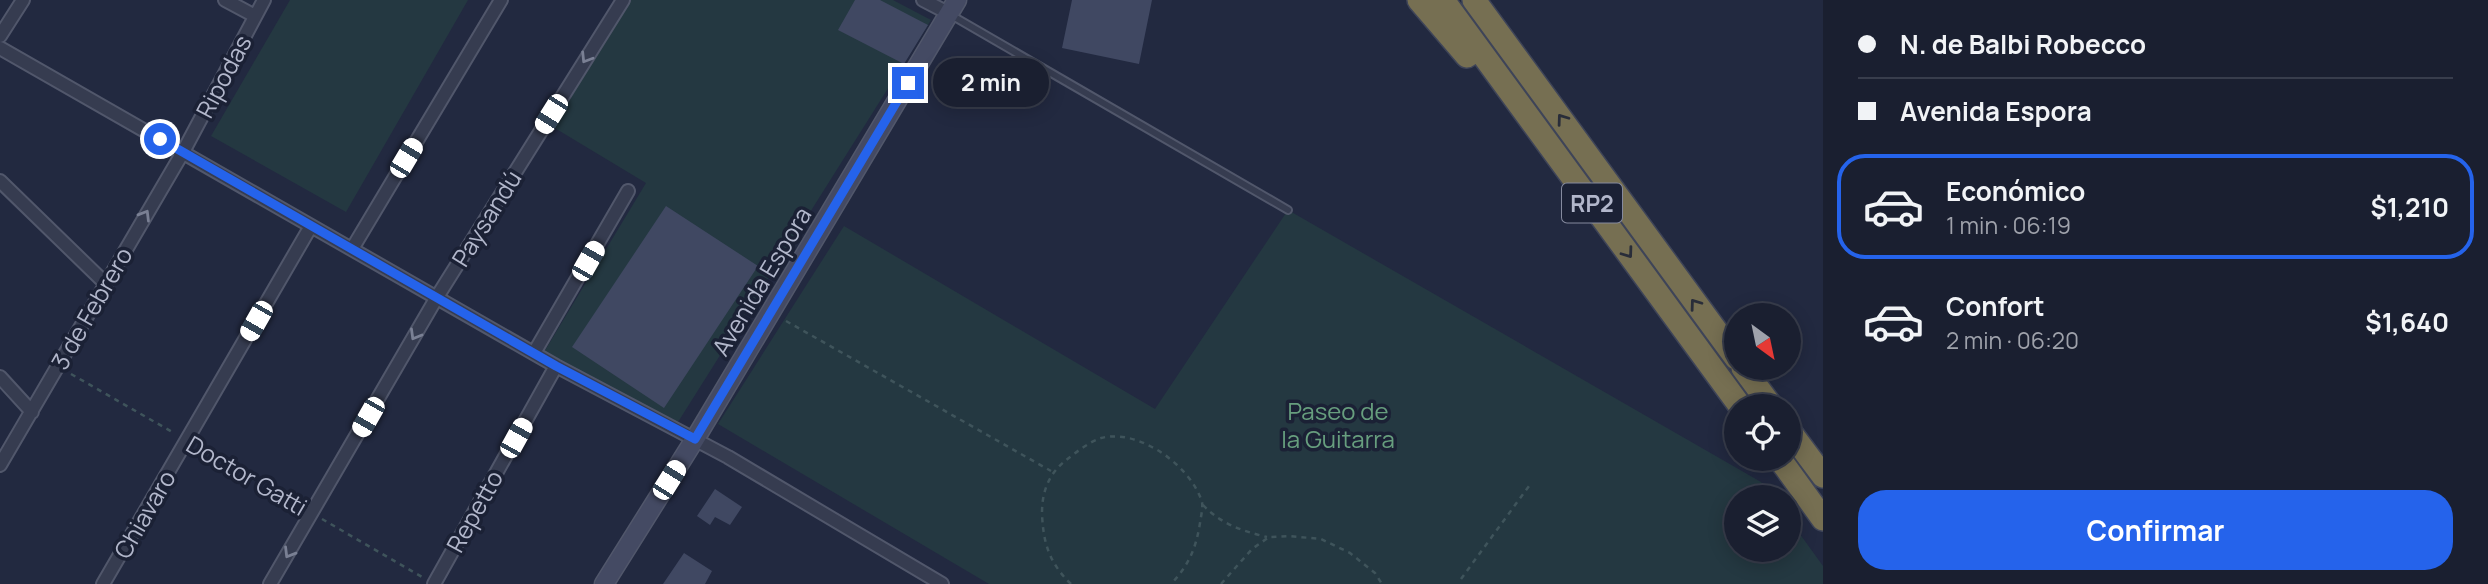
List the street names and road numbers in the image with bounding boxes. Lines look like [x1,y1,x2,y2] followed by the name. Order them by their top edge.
[187,29,259,123] street label: Ripodas
[443,164,529,272] street label: Paysandú
[1562,184,1622,222] road number: RP2
[704,200,818,362] street label: Avenida Espora
[43,241,139,375] street label: 3 de Febrero
[181,427,313,523] street label: Doctor Gatti
[105,464,183,564] street label: Chiavaro
[438,464,510,558] street label: Repetto

